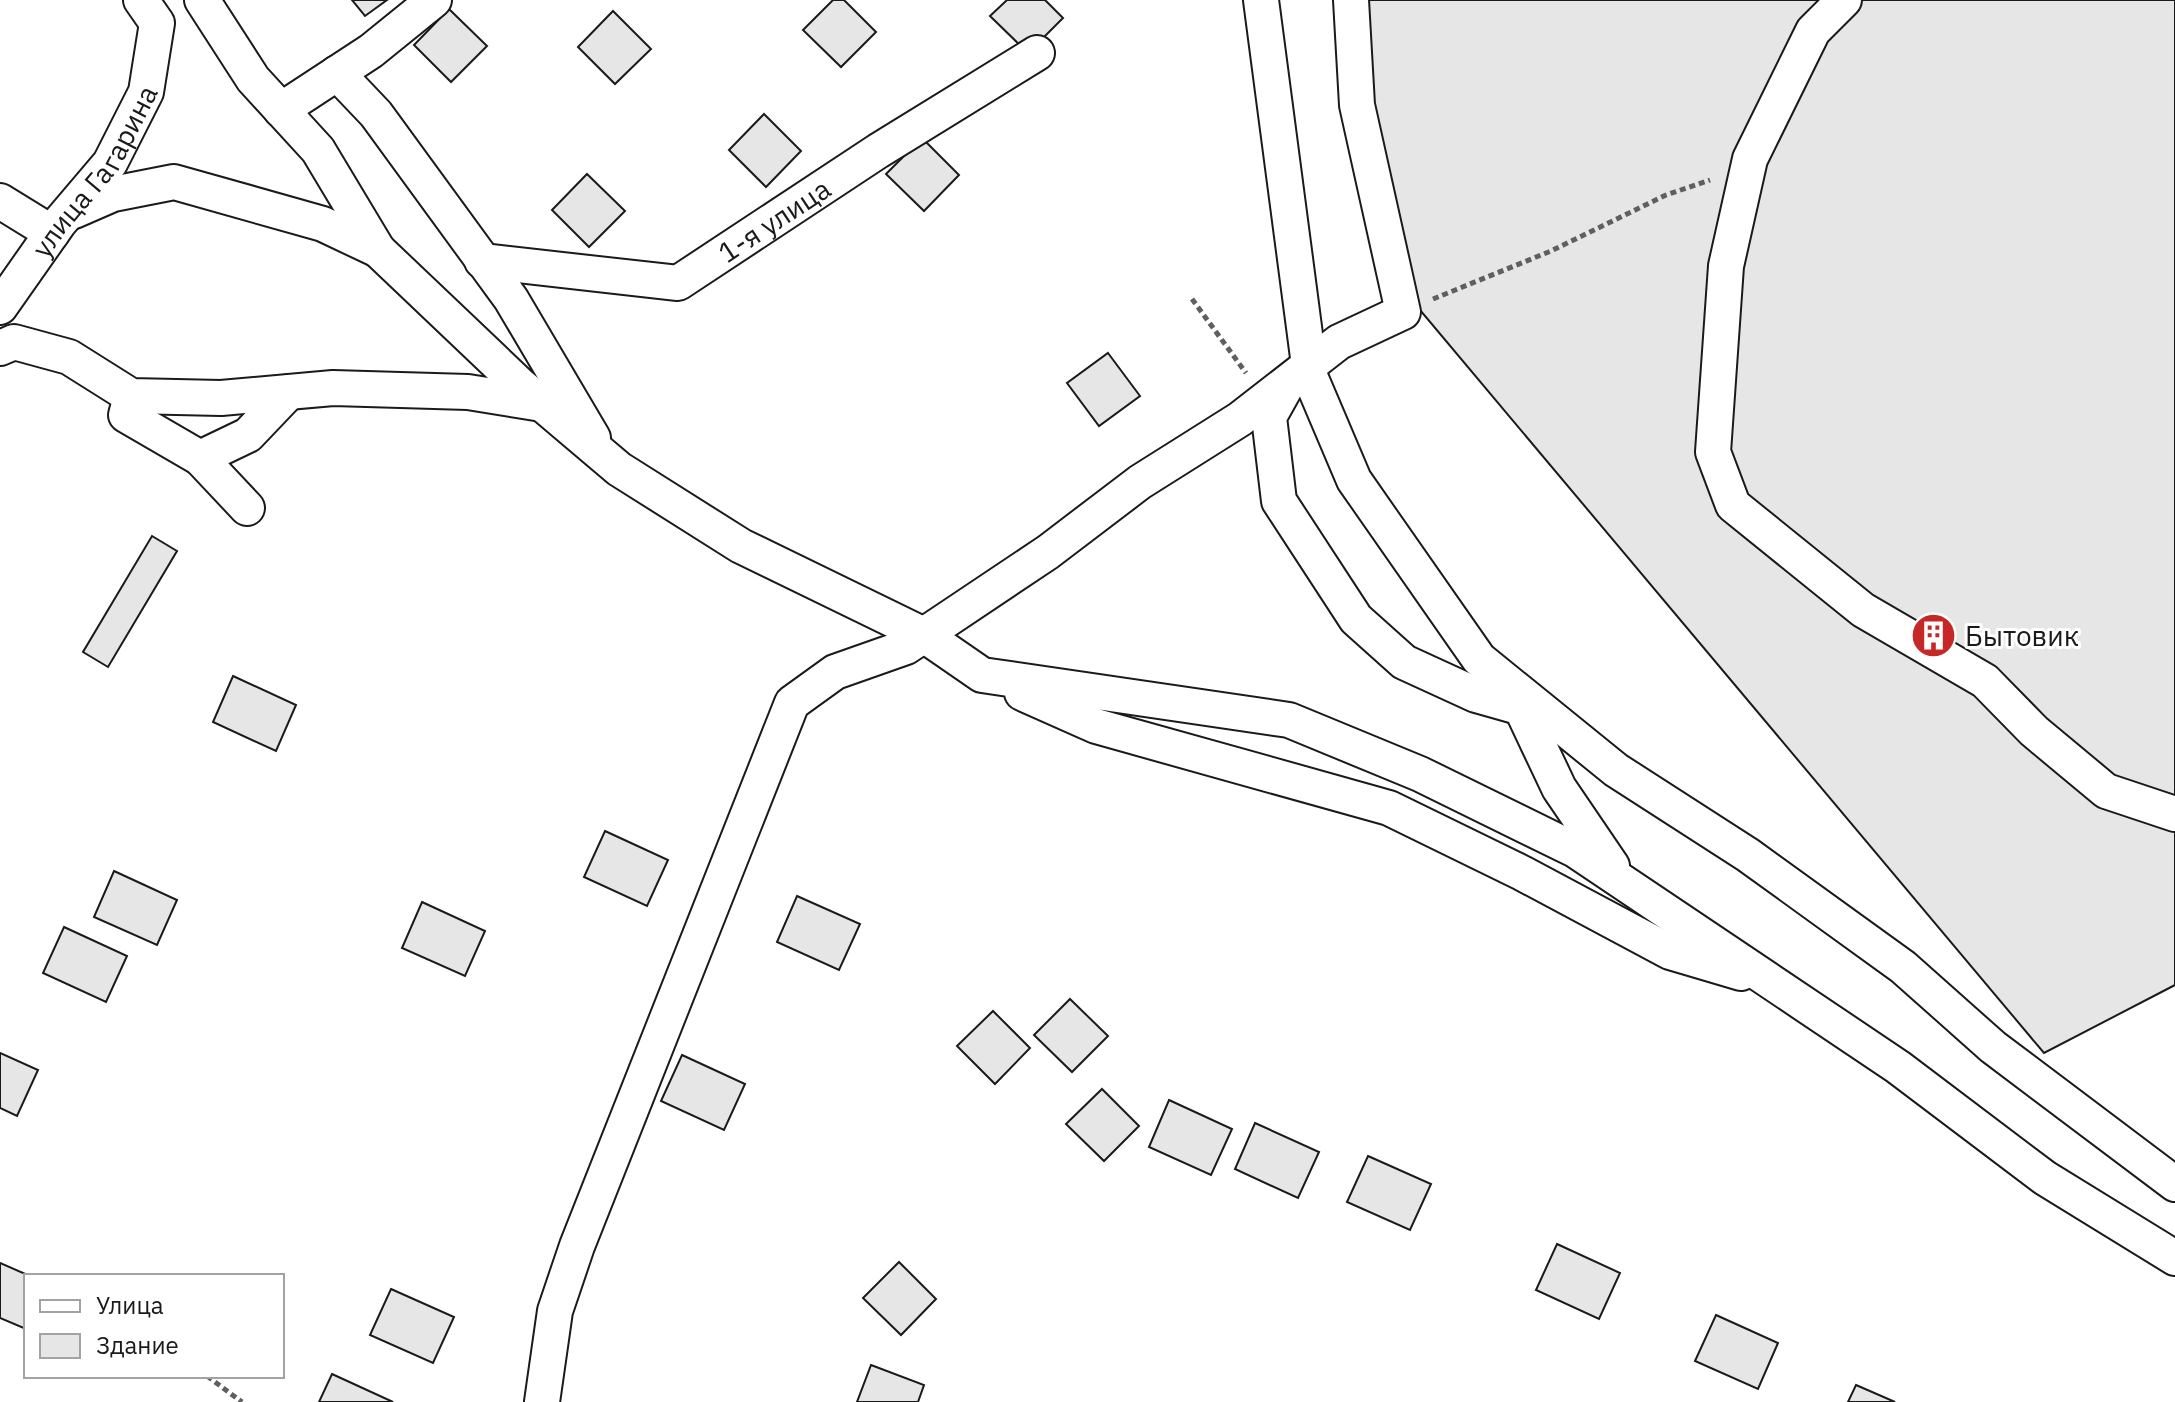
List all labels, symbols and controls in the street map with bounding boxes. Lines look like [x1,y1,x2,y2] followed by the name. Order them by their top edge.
[22,78,165,264] street label: улица Гагарина
[711,169,837,270] street label: 1-я улица
[1910,611,1958,659] building icon: Бытовик
[1965,617,2079,654] place label: Бытовик
[24,1274,284,1378] legend
[96,1289,164,1321] text: Улица
[96,1329,179,1361] text: Здание

